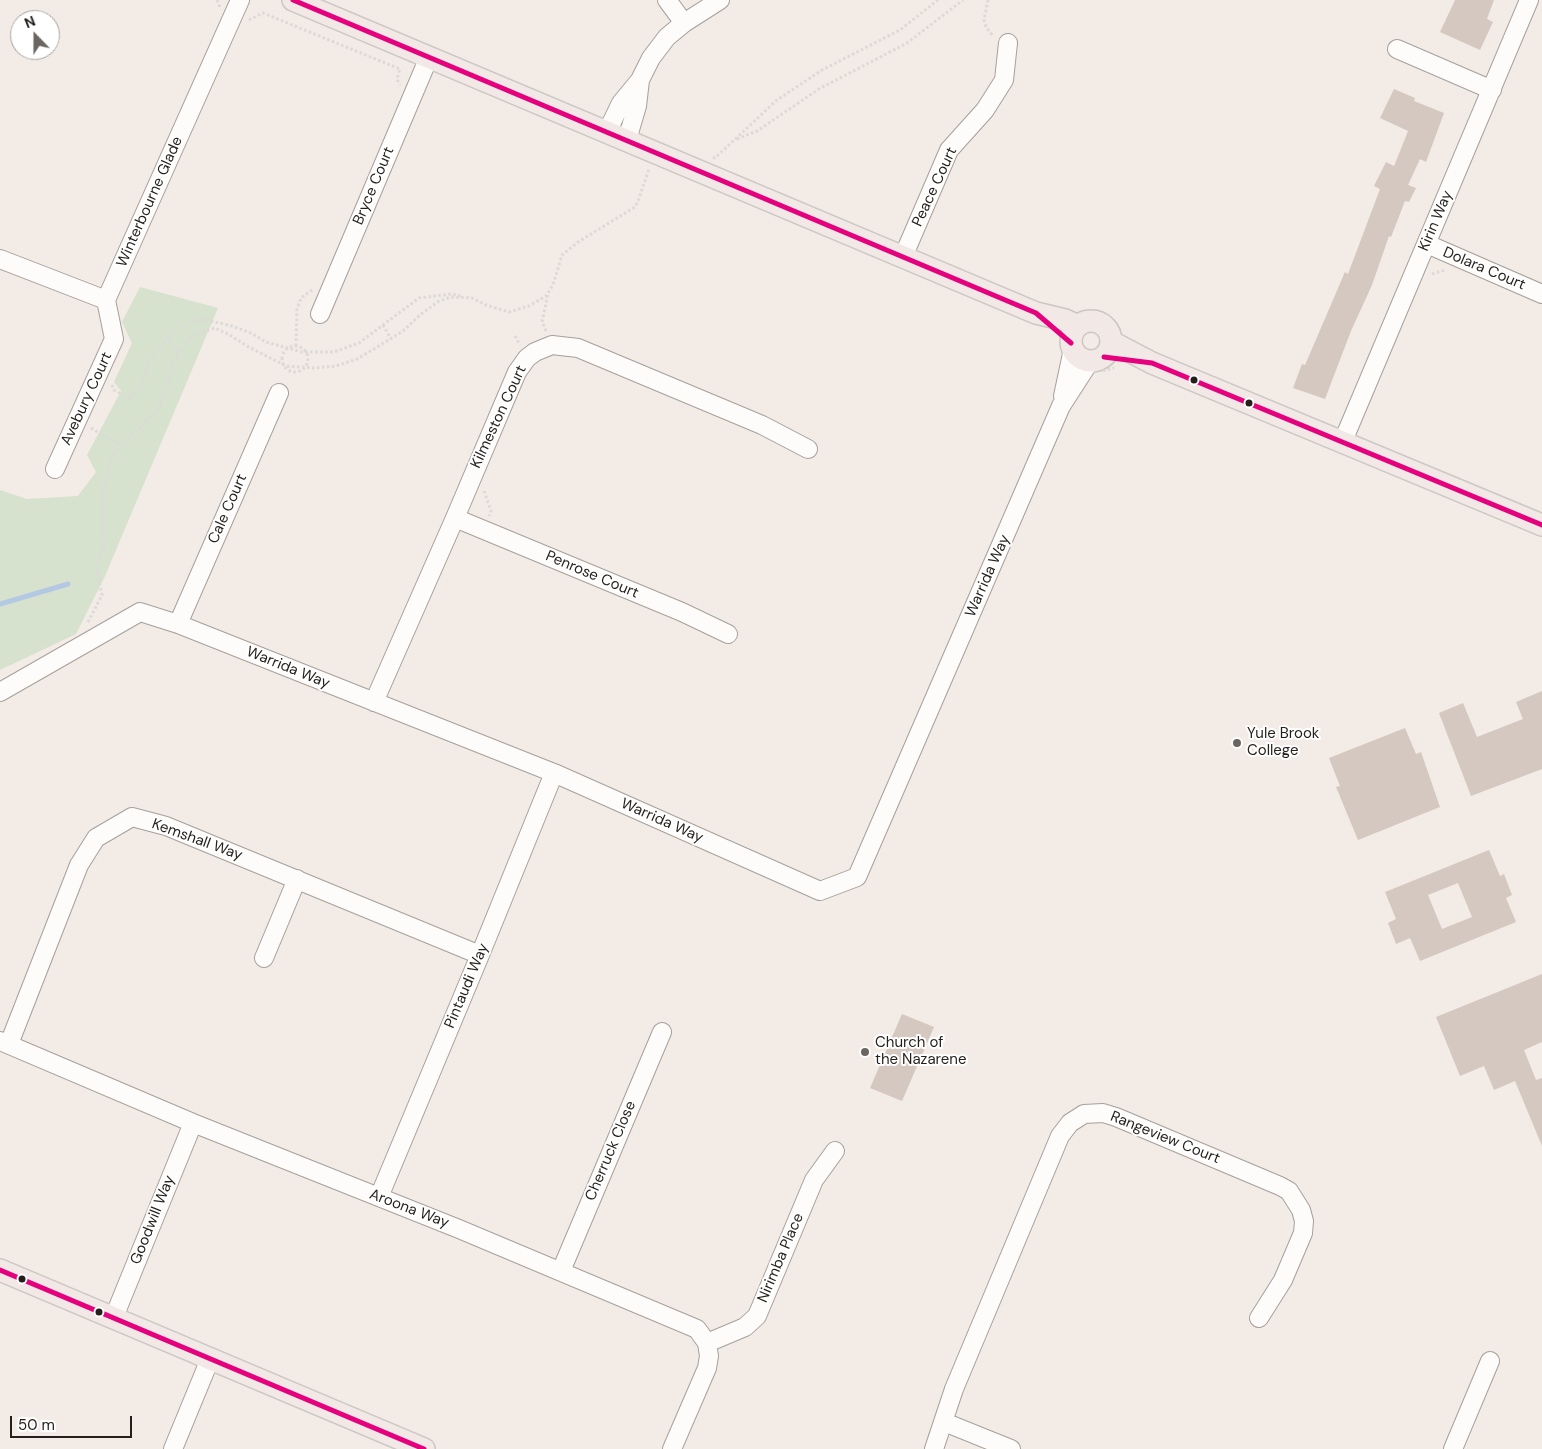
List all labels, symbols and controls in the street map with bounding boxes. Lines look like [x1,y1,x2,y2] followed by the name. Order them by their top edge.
[10,10,60,60] north arrow
[22,12,38,32] text: N
[113,134,187,270] street label: Winterbourne Glade
[350,144,398,228] street label: Bryce Court
[909,144,961,230] street label: Peace Court
[1415,188,1457,254] street label: Kirin Way
[1440,244,1528,294] street label: Dolara Court
[58,350,116,448] street label: Avebury Court
[467,363,531,471] street label: Kilmeston Court
[1189,375,1199,385] unlabelled marker
[1244,398,1254,408] unlabelled marker
[205,471,251,547] street label: Cale Court
[962,532,1014,620] street label: Warrida Way
[543,547,641,603] street label: Penrose Court
[244,643,332,693] street label: Warrida Way
[1247,725,1319,760] place label: Yule Brook College
[1231,737,1243,749] marker: Yule Brook College
[618,795,706,847] street label: Warrida Way
[149,815,245,865] street label: Kemshall Way
[441,941,493,1031] street label: Pintaudi Way
[875,1034,966,1069] place label: Church of the Nazarene
[859,1046,871,1058] marker: Church of the Nazarene
[582,1098,640,1204] street label: Cherruck Close
[1108,1108,1222,1168] street label: Rangeview Court
[127,1173,179,1267] street label: Goodwill Way
[367,1186,451,1232] street label: Aroona Way
[754,1211,808,1305] street label: Nirimba Place
[17,1274,27,1284] unlabelled marker
[94,1307,104,1317] unlabelled marker
[12,1406,135,1438] scale bar
[18,1415,55,1435] text: 50 m

